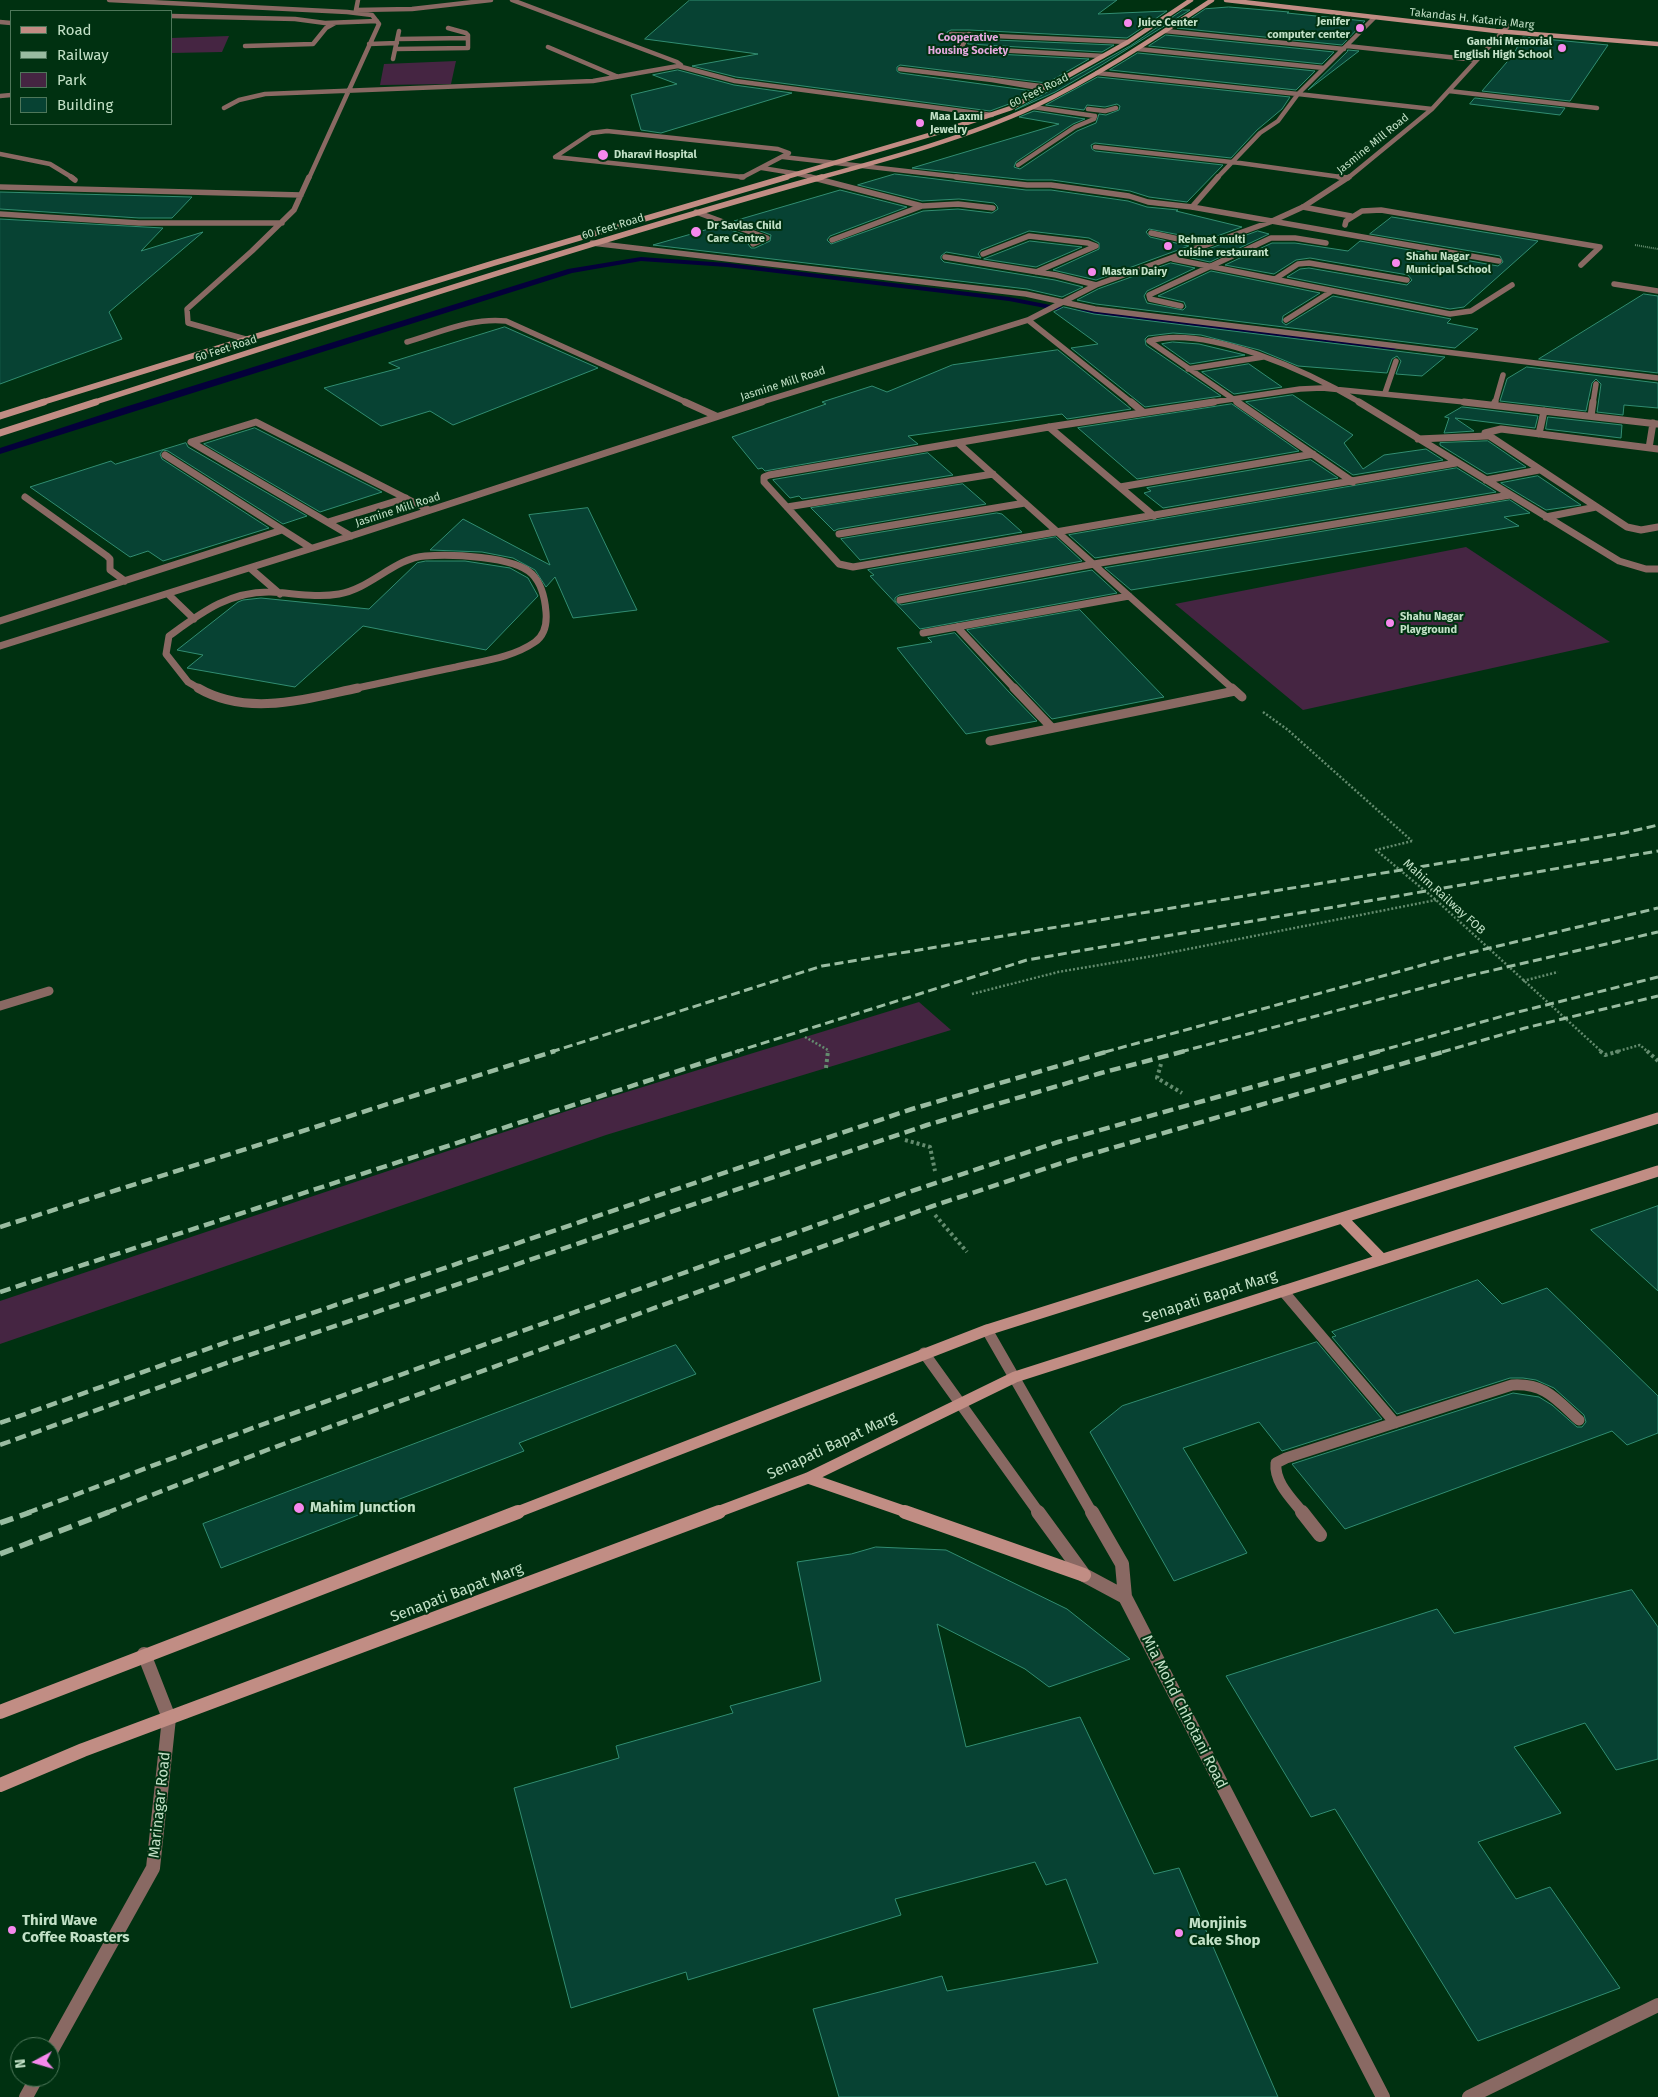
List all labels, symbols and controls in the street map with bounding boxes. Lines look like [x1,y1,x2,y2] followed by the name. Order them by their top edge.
[1409,6,1535,32] street label: Takandas H. Kataria Marg
[10,10,172,125] legend
[1267,15,1350,41] place label: Jenifer computer center
[1138,16,1198,30] place label: Juice Center
[1122,17,1134,29] marker: Juice Center
[57,21,92,39] text: Road
[1354,22,1366,34] marker: Jenifer computer center
[928,31,1008,57] district label: Cooperative Housing Society
[1454,35,1552,61] place label: Gandhi Memorial English High School
[1556,42,1568,54] marker: Gandhi Memorial English High School
[57,46,109,64] text: Railway
[57,71,87,89] text: Park
[1007,71,1071,111] street label: 60 Feet Road
[57,96,113,114] text: Building
[930,110,983,136] place label: Maa Laxmi Jewelry
[1334,111,1412,177] street label: Jasmine Mill Road
[914,117,926,129] marker: Maa Laxmi Jewelry
[596,148,610,162] marker: Dharavi Hospital
[614,148,697,162] place label: Dharavi Hospital
[580,211,646,243] street label: 60 Feet Road
[707,219,782,245] place label: Dr Savlas Child Care Centre
[689,225,703,239] marker: Dr Savlas Child Care Centre
[1178,233,1269,259] place label: Rehmat multi cuisine restaurant
[1162,240,1174,252] marker: Rehmat multi cuisine restaurant
[1406,250,1491,276] place label: Shahu Nagar Municipal School
[1390,257,1402,269] marker: Shahu Nagar Municipal School
[1102,265,1167,279] place label: Mastan Dairy
[1086,266,1098,278] marker: Mastan Dairy
[193,333,259,365] street label: 60 Feet Road
[739,364,827,404] street label: Jasmine Mill Road
[354,490,442,530] street label: Jasmine Mill Road
[1400,610,1463,636] place label: Shahu Nagar Playground
[1384,617,1396,629] marker: Shahu Nagar Playground
[1400,856,1488,938] street label: Mahim Railway FOB
[1140,1267,1280,1327] street label: Senapati Bapat Marg
[764,1408,900,1484] street label: Senapati Bapat Marg
[310,1499,416,1517] place label: Mahim Junction
[292,1501,306,1515] marker: Mahim Junction
[388,1559,526,1627] street label: Senapati Bapat Marg
[1137,1632,1231,1792] street label: Mia Mohd Chhotani Road
[145,1751,175,1859] street label: Marinagar Road
[22,1912,130,1947] place label: Third Wave Coffee Roasters
[1189,1915,1261,1950] place label: Monjinis Cake Shop
[6,1924,18,1936] marker: Third Wave Coffee Roasters
[1173,1927,1185,1939] marker: Monjinis Cake Shop
[10,2037,60,2087] north arrow
[12,2058,30,2069] text: N

